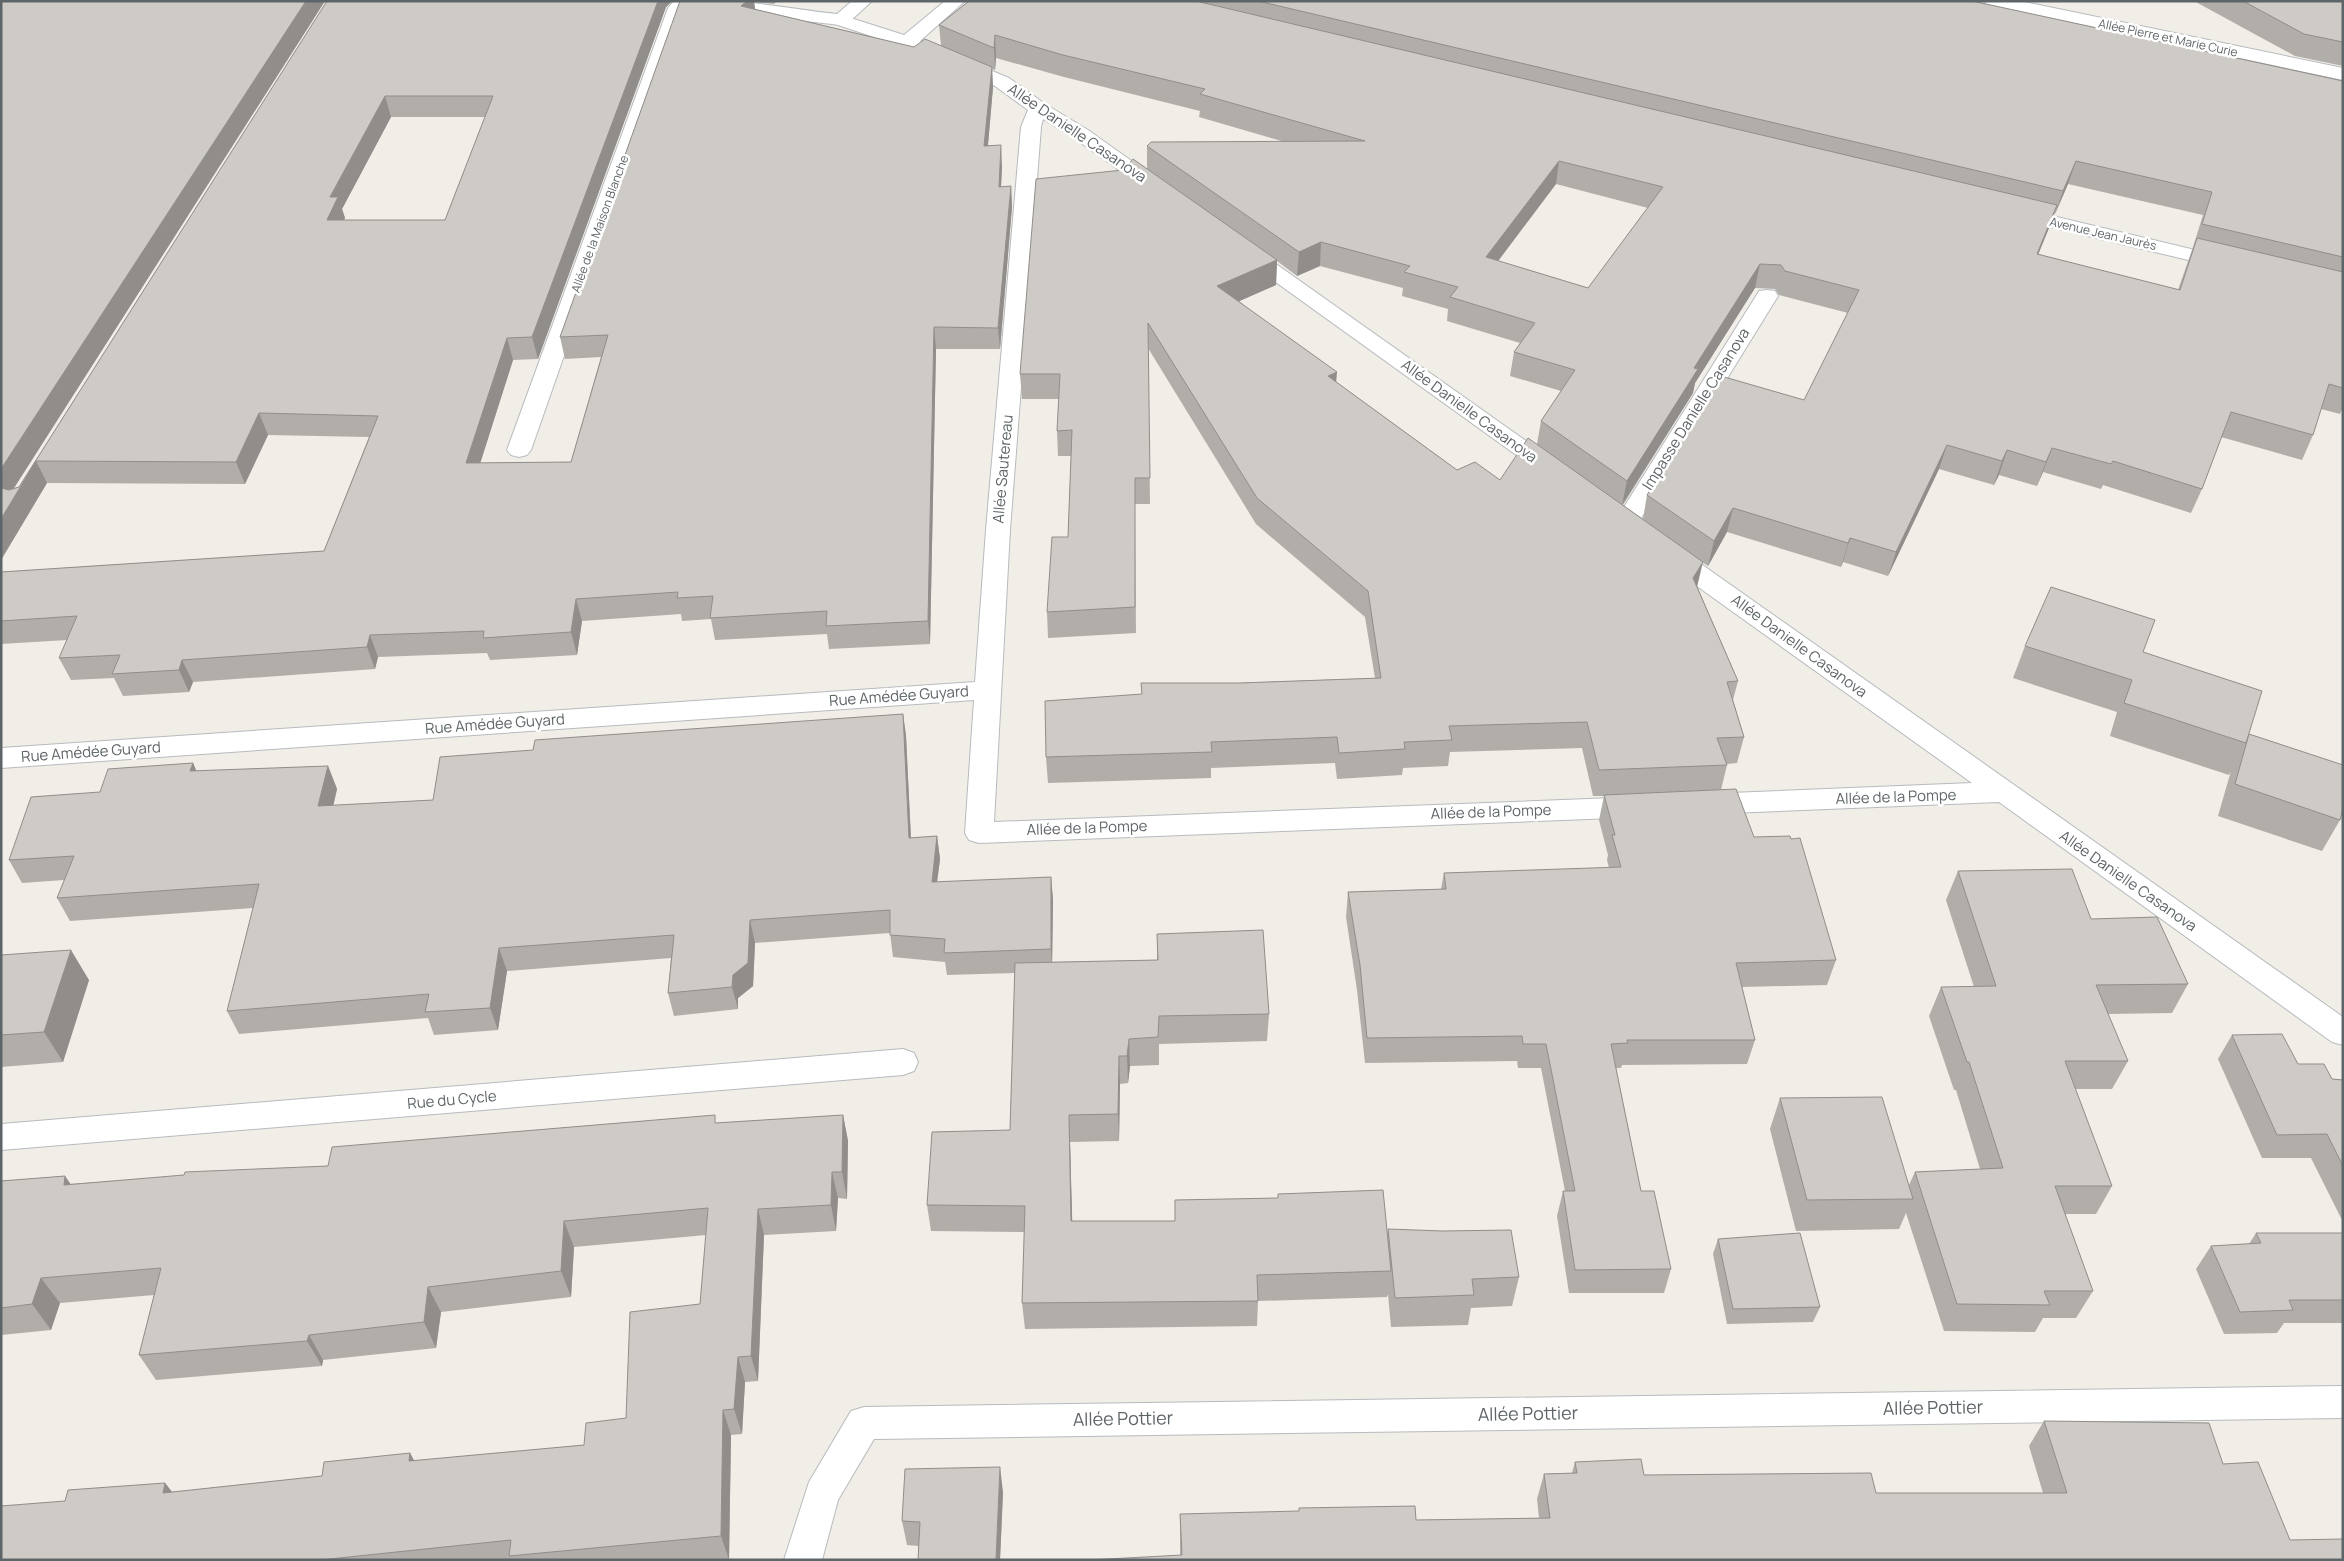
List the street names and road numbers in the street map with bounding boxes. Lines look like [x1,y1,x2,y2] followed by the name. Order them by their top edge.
[2097,14,2239,61] street label: Allée Pierre et Marie Curie
[1004,78,1151,187] street label: Allée Danielle Casanova
[567,153,632,295] street label: Allée de la Maison Blanche
[2048,213,2158,254] street label: Avenue Jean Jaurès
[1637,324,1754,494] street label: Impasse Danielle Casanova
[1397,354,1542,467] street label: Allée Danielle Casanova
[987,414,1018,524] street label: Allée Sautereau
[1727,589,1872,702] street label: Allée Danielle Casanova
[828,680,970,711] street label: Rue Amédée Guyard
[424,708,566,739] street label: Rue Amédée Guyard
[20,736,162,767] street label: Rue Amédée Guyard
[1835,784,1957,809] street label: Allée de la Pompe
[1430,799,1552,824] street label: Allée de la Pompe
[1026,815,1148,840] street label: Allée de la Pompe
[2055,825,2201,936] street label: Allée Danielle Casanova
[406,1085,498,1114] street label: Rue du Cycle
[1883,1394,1984,1420] street label: Allée Pottier
[1478,1400,1579,1426] street label: Allée Pottier
[1073,1405,1174,1431] street label: Allée Pottier

